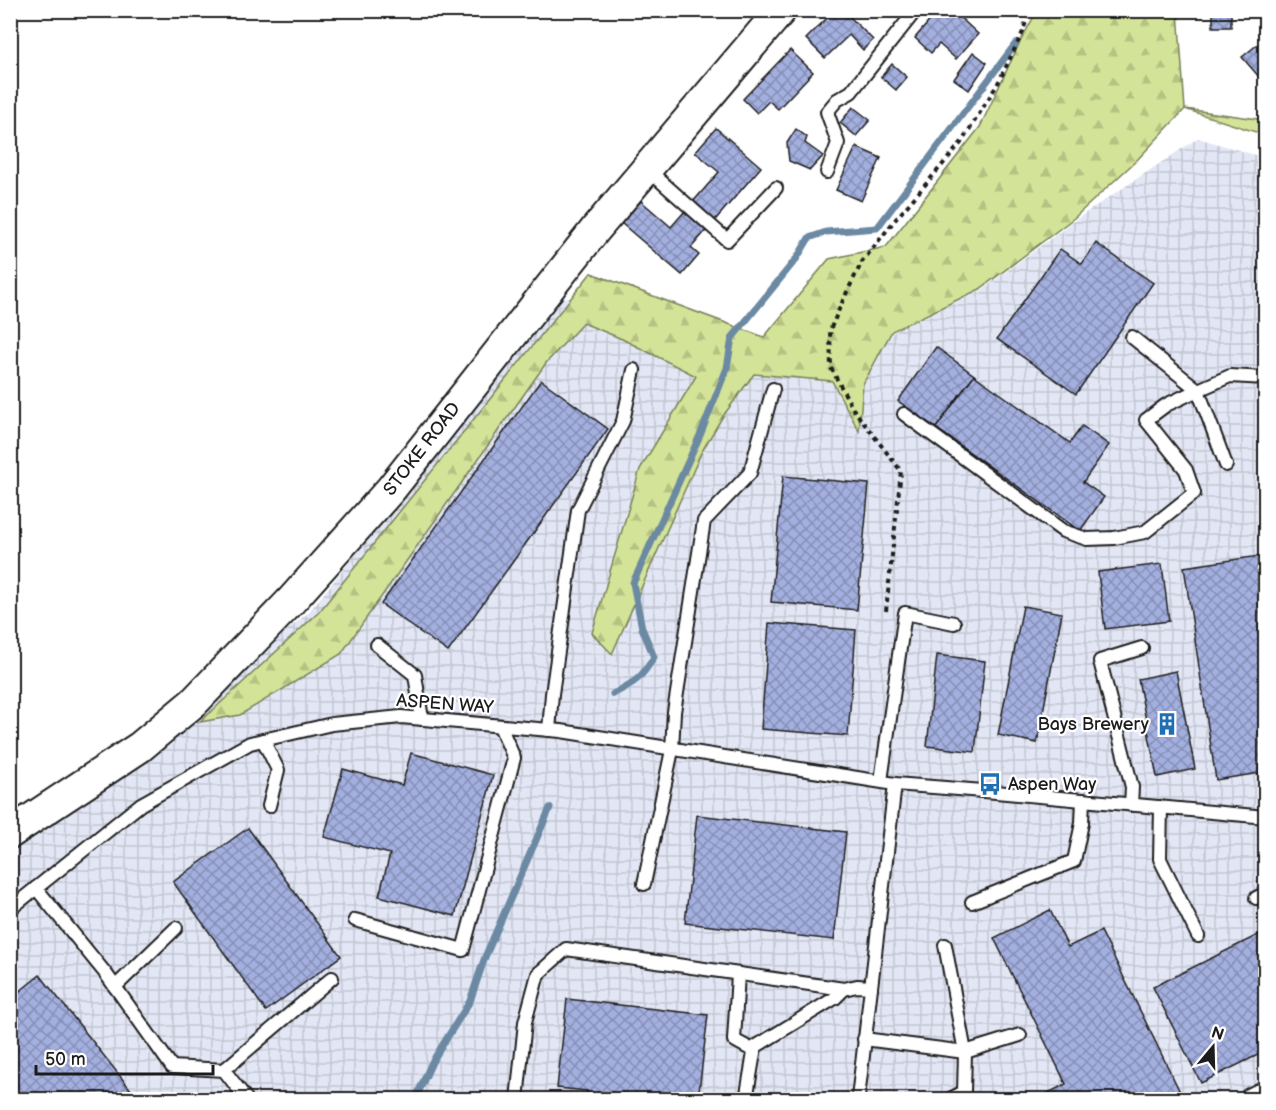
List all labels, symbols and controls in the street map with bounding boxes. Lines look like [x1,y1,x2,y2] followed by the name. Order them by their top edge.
[379,398,465,500] street label: STOKE ROAD
[396,690,495,718] street label: ASPEN WAY
[1154,711,1180,737] building icon: Bays Brewery
[1037,714,1150,735] place label: Bays Brewery
[977,771,1003,797] bus stop icon: Aspen Way
[1008,774,1097,795] place label: Aspen Way
[1183,1017,1243,1077] north arrow
[1209,1023,1226,1045] text: N
[36,1038,213,1076] scale bar
[45,1049,86,1070] text: 50 m

